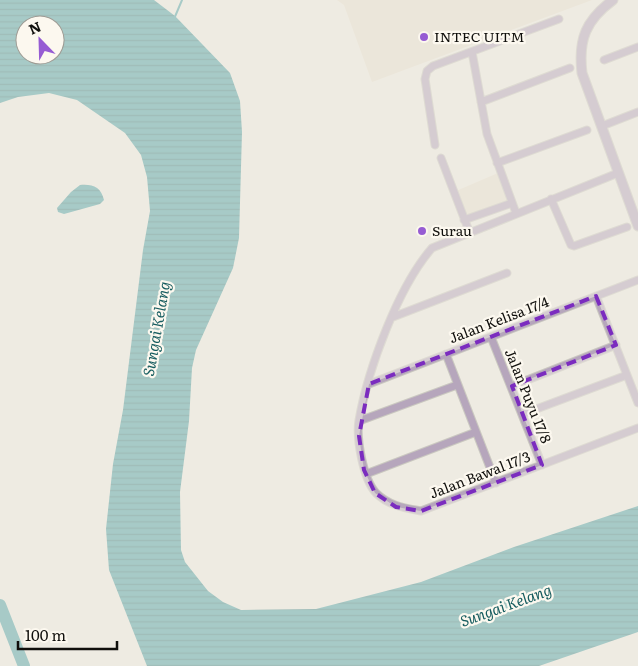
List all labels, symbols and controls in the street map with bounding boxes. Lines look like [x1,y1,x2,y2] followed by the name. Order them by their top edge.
[15,15,65,65] north arrow
[25,16,44,39] text: N
[434,26,524,46] place label: INTEC UITM
[418,31,430,43] marker: INTEC UITM
[432,220,472,240] place label: Surau
[416,225,428,237] marker: Surau
[136,279,175,378] water label: Sungai Kelang
[446,291,552,347] street label: Jalan Kelisa 17/4
[501,345,557,446] street label: Jalan Puyu 17/8
[426,446,533,502] street label: Jalan Bawal 17/3
[456,577,555,632] water label: Sungai Kelang
[18,618,116,650] scale bar
[25,623,66,646] text: 100 m

